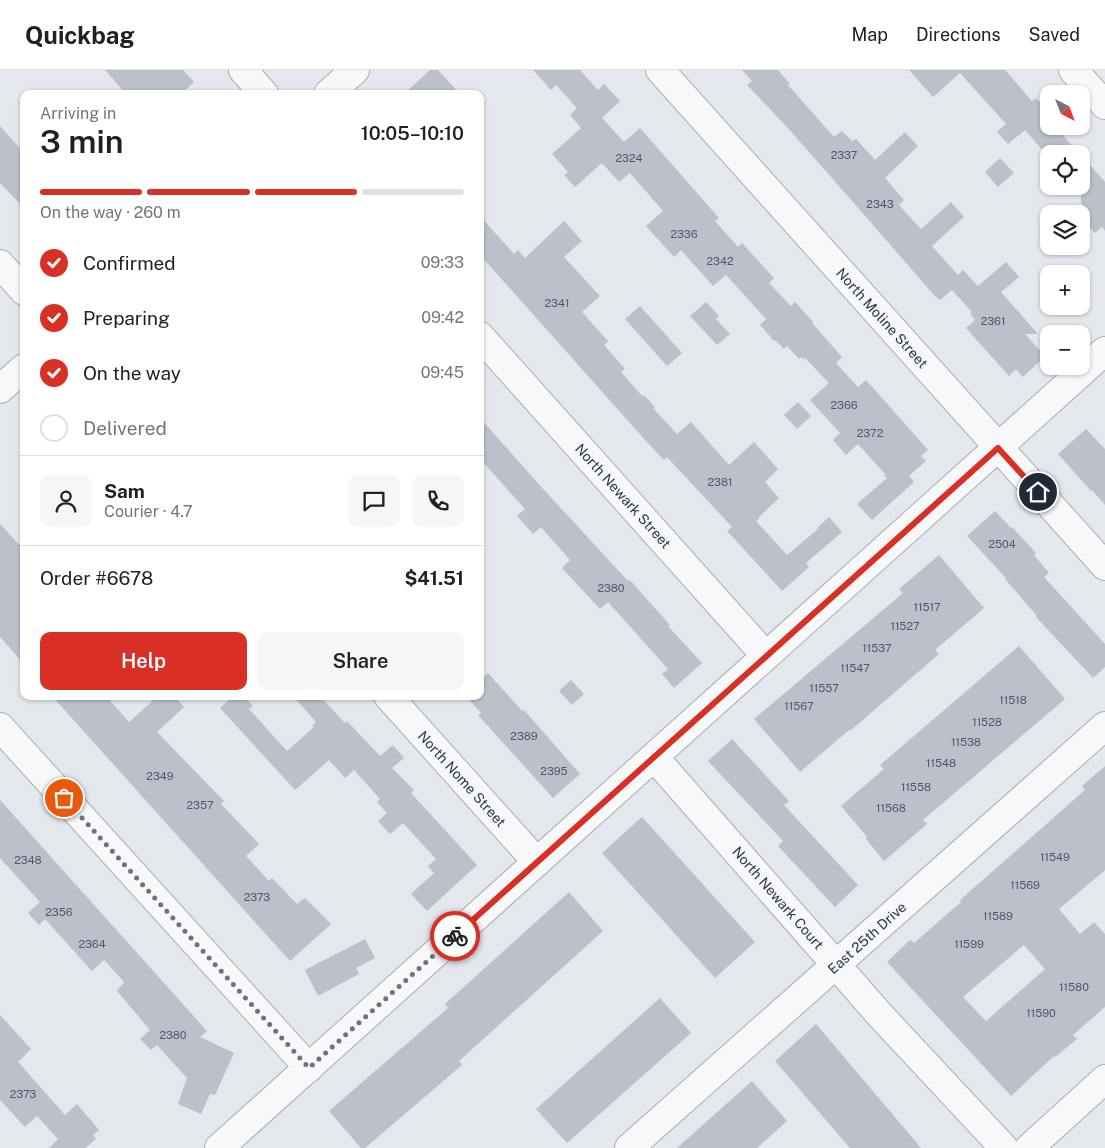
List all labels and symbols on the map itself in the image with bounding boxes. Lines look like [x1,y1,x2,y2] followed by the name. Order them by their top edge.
[1040,85,1090,135] north arrow
[831,149,858,161] house number: 2337
[616,152,643,164] house number: 2324
[866,198,894,210] house number: 2343
[670,228,698,240] house number: 2336
[707,255,734,267] house number: 2342
[833,265,931,371] street label: North Moline Street
[545,297,569,309] house number: 2341
[981,315,1005,327] house number: 2361
[830,399,858,411] house number: 2366
[857,427,884,439] house number: 2372
[572,440,674,552] street label: North Newark Street
[1017,471,1059,513] pin
[707,476,733,488] house number: 2381
[988,538,1016,550] house number: 2504
[597,582,625,594] house number: 2380
[913,601,941,613] house number: 11517
[890,620,920,632] house number: 11527
[862,642,892,654] house number: 11537
[840,662,870,674] house number: 11547
[809,682,839,694] house number: 11557
[999,694,1027,706] house number: 11518
[784,700,814,712] house number: 11567
[972,716,1002,728] house number: 11528
[415,728,509,830] street label: North Nome Street
[510,730,538,742] house number: 2389
[951,736,981,748] house number: 11538
[926,757,956,769] house number: 11548
[540,765,568,777] house number: 2395
[146,770,174,782] house number: 2349
[43,777,85,819] pin
[901,781,931,793] house number: 11558
[186,799,214,811] house number: 2357
[876,802,906,814] house number: 11568
[729,843,827,953] street label: North Newark Court
[1040,851,1070,863] house number: 11549
[14,854,42,866] house number: 2348
[1010,879,1040,891] house number: 11569
[244,891,270,903] house number: 2373
[825,899,909,977] street label: East 25th Drive
[45,906,73,918] house number: 2356
[983,910,1013,922] house number: 11589
[430,911,480,961] courier
[78,938,106,950] house number: 2364
[954,938,984,950] house number: 11599
[1059,981,1089,993] house number: 11580
[1026,1007,1056,1019] house number: 11590
[159,1029,187,1041] house number: 2380
[10,1088,36,1100] house number: 2373

